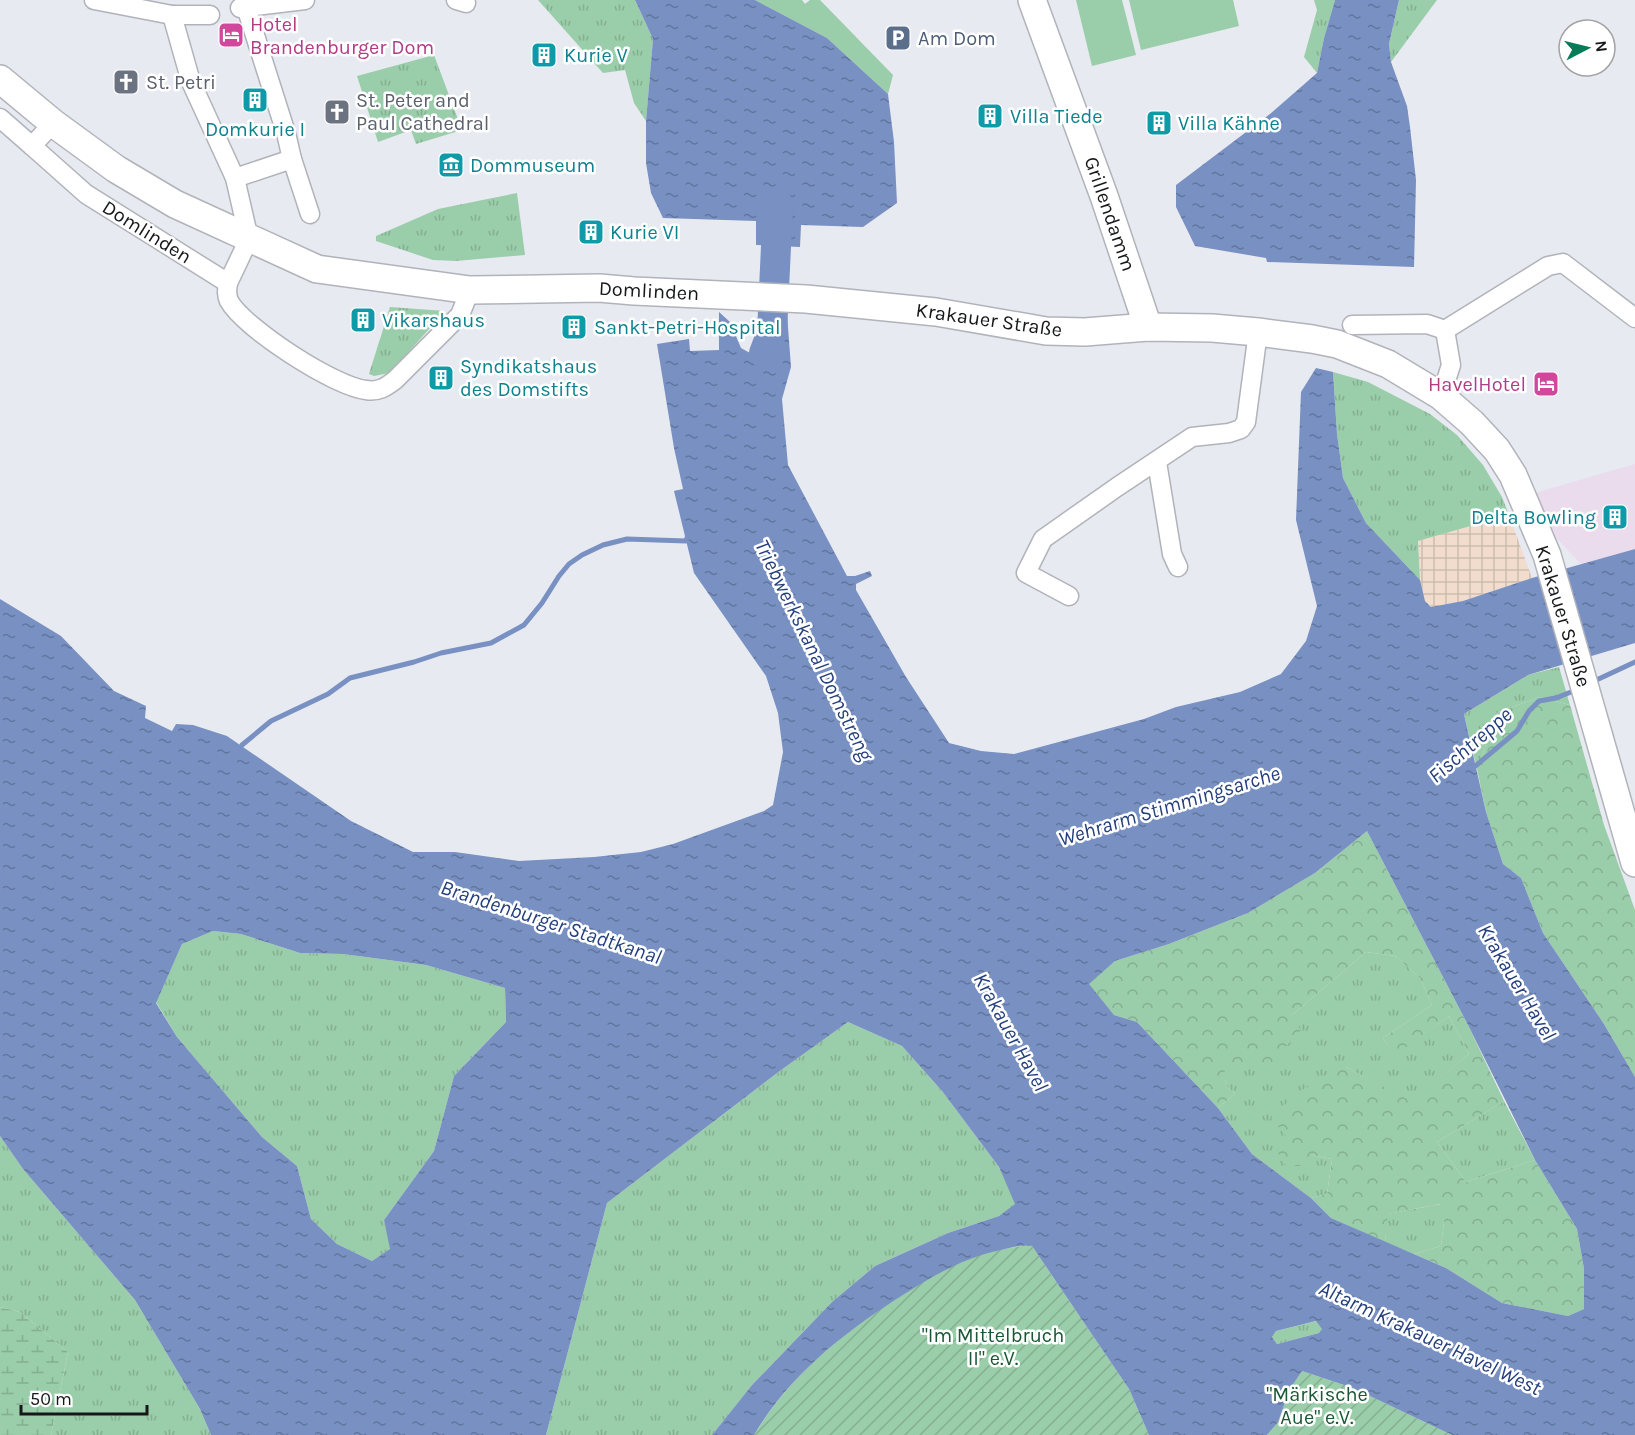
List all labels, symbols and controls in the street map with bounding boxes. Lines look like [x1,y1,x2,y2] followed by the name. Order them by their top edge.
[250,13,434,59] place label: Hotel Brandenburger Dom
[1557,18,1617,78] north arrow
[216,20,246,50] hotel icon: Hotel Brandenburger Dom
[883,23,913,53] parking icon: Am Dom
[918,27,996,50] place label: Am Dom
[1591,39,1612,53] text: N
[529,40,559,70] building icon: Kurie V
[564,44,628,67] place label: Kurie V
[111,67,141,97] church icon: St. Petri
[146,71,216,94] place label: St. Petri
[240,85,270,115] building icon: Domkurie I
[356,89,489,135] place label: St. Peter and Paul Cathedral
[322,97,352,127] church icon: St. Peter and Paul Cathedral
[975,101,1005,131] building icon: Villa Tiede
[1010,105,1103,128] place label: Villa Tiede
[1144,108,1174,138] building icon: Villa Kähne
[1178,112,1280,135] place label: Villa Kähne
[205,118,305,141] place label: Domkurie I
[436,150,466,180] museum icon: Dommuseum
[470,154,595,177] place label: Dommuseum
[1080,154,1140,274] street label: Grillendamm
[98,196,196,268] street label: Domlinden
[576,217,606,247] building icon: Kurie VI
[610,221,679,244] place label: Kurie VI
[598,277,700,305] street label: Domlinden
[914,298,1064,342] street label: Krakauer Straße
[348,305,378,335] building icon: Vikarshaus
[382,309,485,332] place label: Vikarshaus
[559,312,589,342] building icon: Sankt-Petri-Hospital
[594,316,781,339] place label: Sankt-Petri-Hospital
[460,355,597,401] place label: Syndikatshaus des Domstifts
[426,363,456,393] building icon: Syndikatshaus des Domstifts
[1531,369,1561,399] hotel icon: HavelHotel
[1428,373,1526,396] place label: HavelHotel
[1600,502,1630,532] building icon: Delta Bowling
[1471,506,1596,529] place label: Delta Bowling
[750,536,879,765] water label: Triebwerkskanal Domstreng
[1530,542,1596,690] street label: Krakauer Straße
[1423,702,1517,788] water label: Fischtreppe
[1055,761,1283,851] water label: Wehrarm Stimmingsarche
[438,875,664,969] water label: Brandenburger Stadtkanal
[1473,920,1561,1044] water label: Krakauer Havel
[969,969,1053,1095] water label: Krakauer Havel
[1315,1276,1545,1400] water label: Altarm Krakauer Havel West
[922,1324,1064,1370] park label: "Im Mittelbruch II" e.V.
[21,1378,147,1416] scale bar
[1266,1383,1368,1429] park label: "Märkische Aue" e.V.
[30,1388,72,1410] text: 50 m

